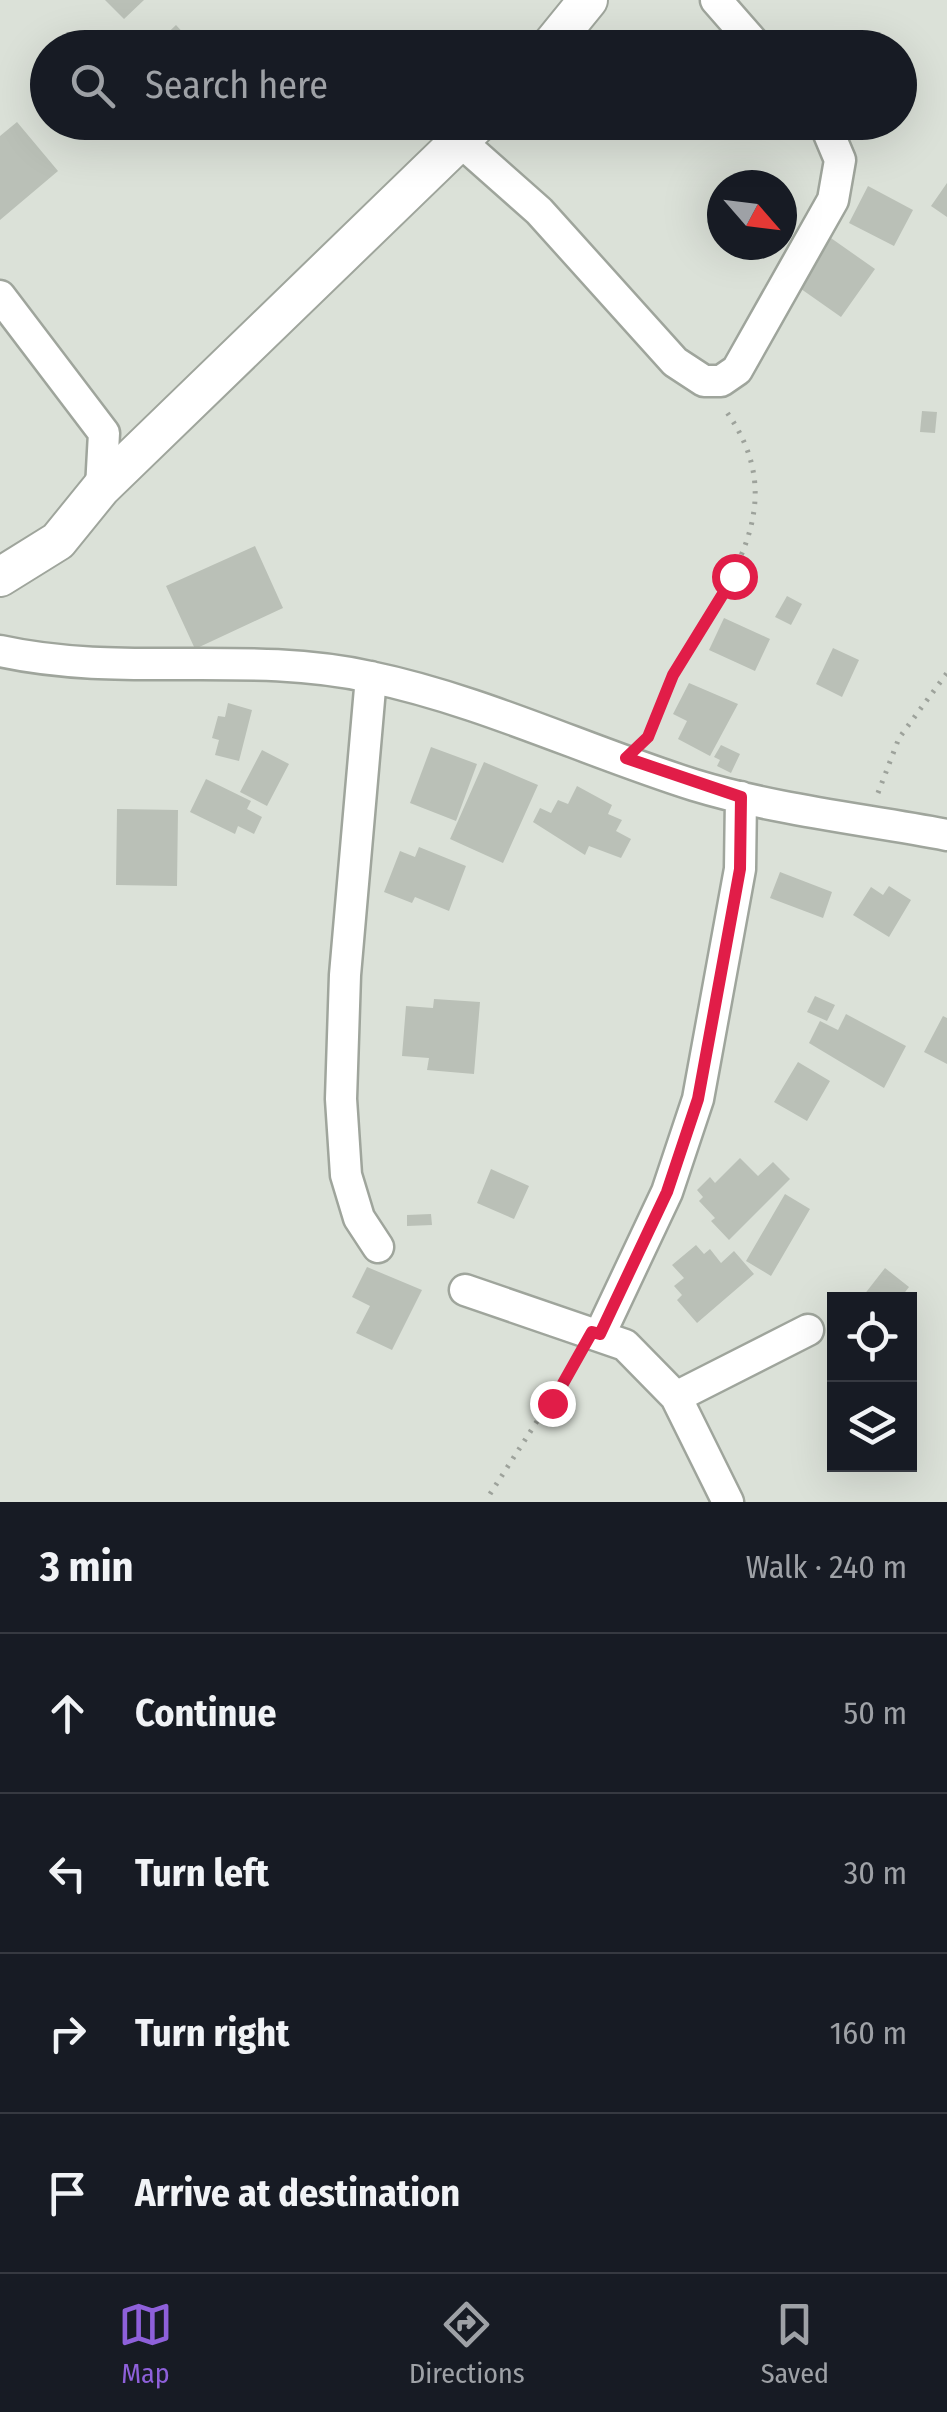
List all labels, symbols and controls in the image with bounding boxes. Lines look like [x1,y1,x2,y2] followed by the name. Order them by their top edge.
[30,30,917,140] search box
[65,58,120,113] icon: search
[145,62,328,108] text: Search here
[707,170,797,260] north arrow
[712,554,758,600] route start
[827,1292,917,1472] map controls
[827,1292,917,1382] button: locate
[530,1381,576,1427] route end
[827,1382,917,1472] button: layers
[40,1542,134,1592] text: 3 min
[746,1548,907,1586] text: Walk · 240 m
[40,1686,95,1741] icon: ahead
[135,1690,276,1736] text: Continue
[844,1694,907,1732] text: 50 m
[40,1846,95,1901] icon: left
[135,1850,269,1896] text: Turn left
[844,1854,907,1892] text: 30 m
[40,2006,95,2061] icon: right
[135,2010,289,2056] text: Turn right
[830,2014,907,2052] text: 160 m
[40,2166,95,2221] icon: arrive
[135,2170,460,2216] text: Arrive at destination
[118,2297,173,2390] tab: Map
[409,2297,525,2390] tab: Directions
[761,2297,829,2390] tab: Saved

